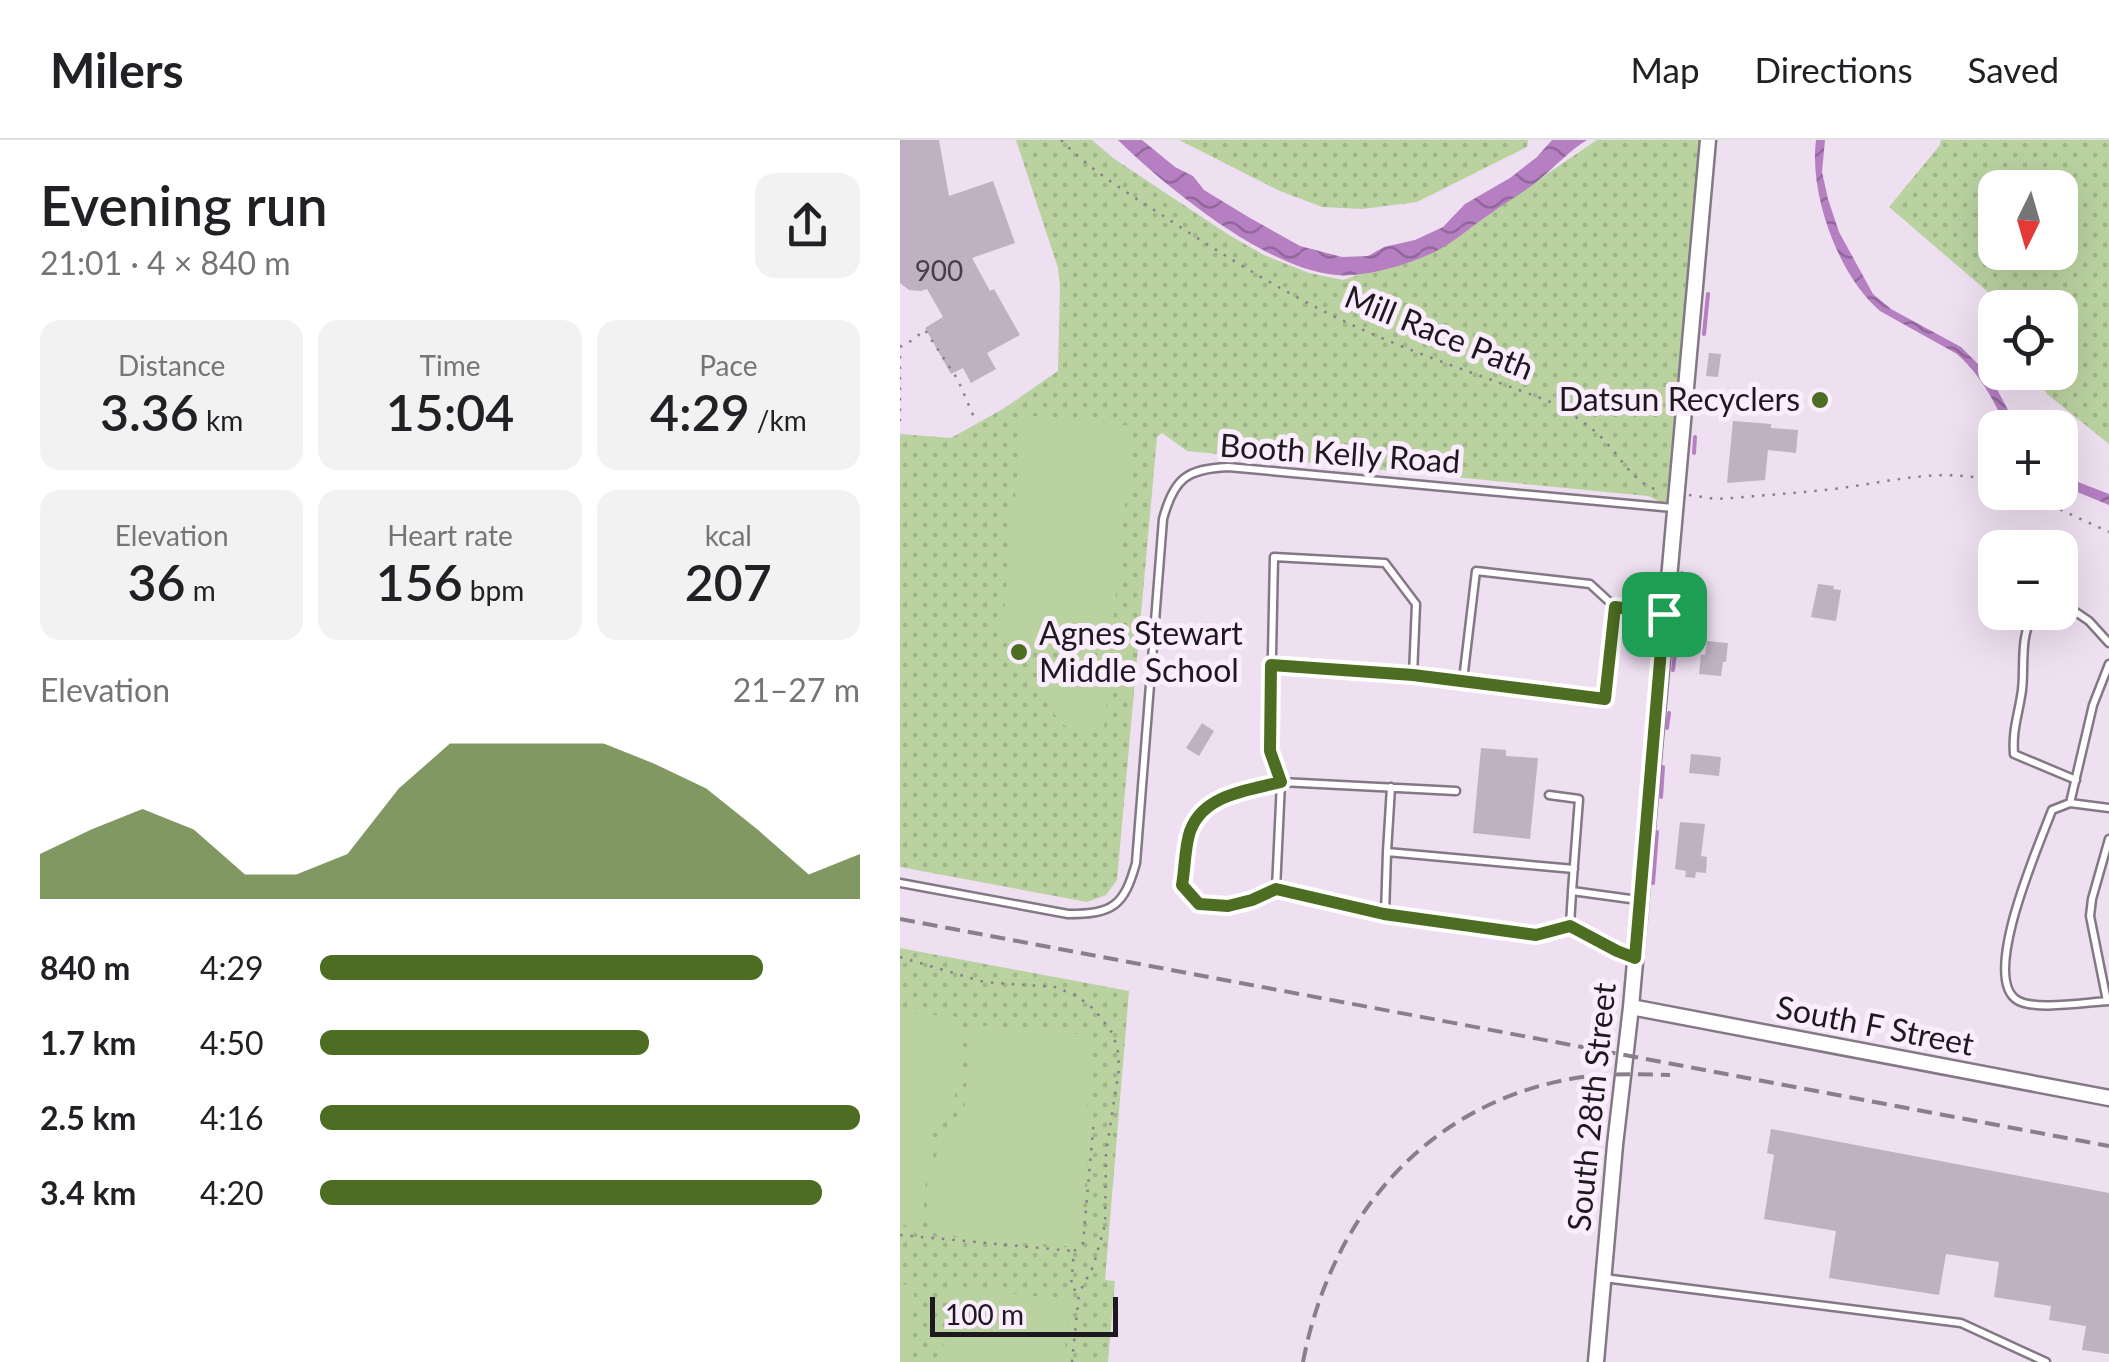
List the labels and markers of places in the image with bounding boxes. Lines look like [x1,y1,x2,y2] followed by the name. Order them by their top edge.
[1559,379,1800,418] place label: Datsun Recyclers
[1809,389,1831,411] marker: Datsun Recyclers
[1622,572,1707,657] pin
[1039,613,1243,689] place label: Agnes Stewart Middle School
[1008,641,1030,663] marker: Agnes Stewart Middle School

